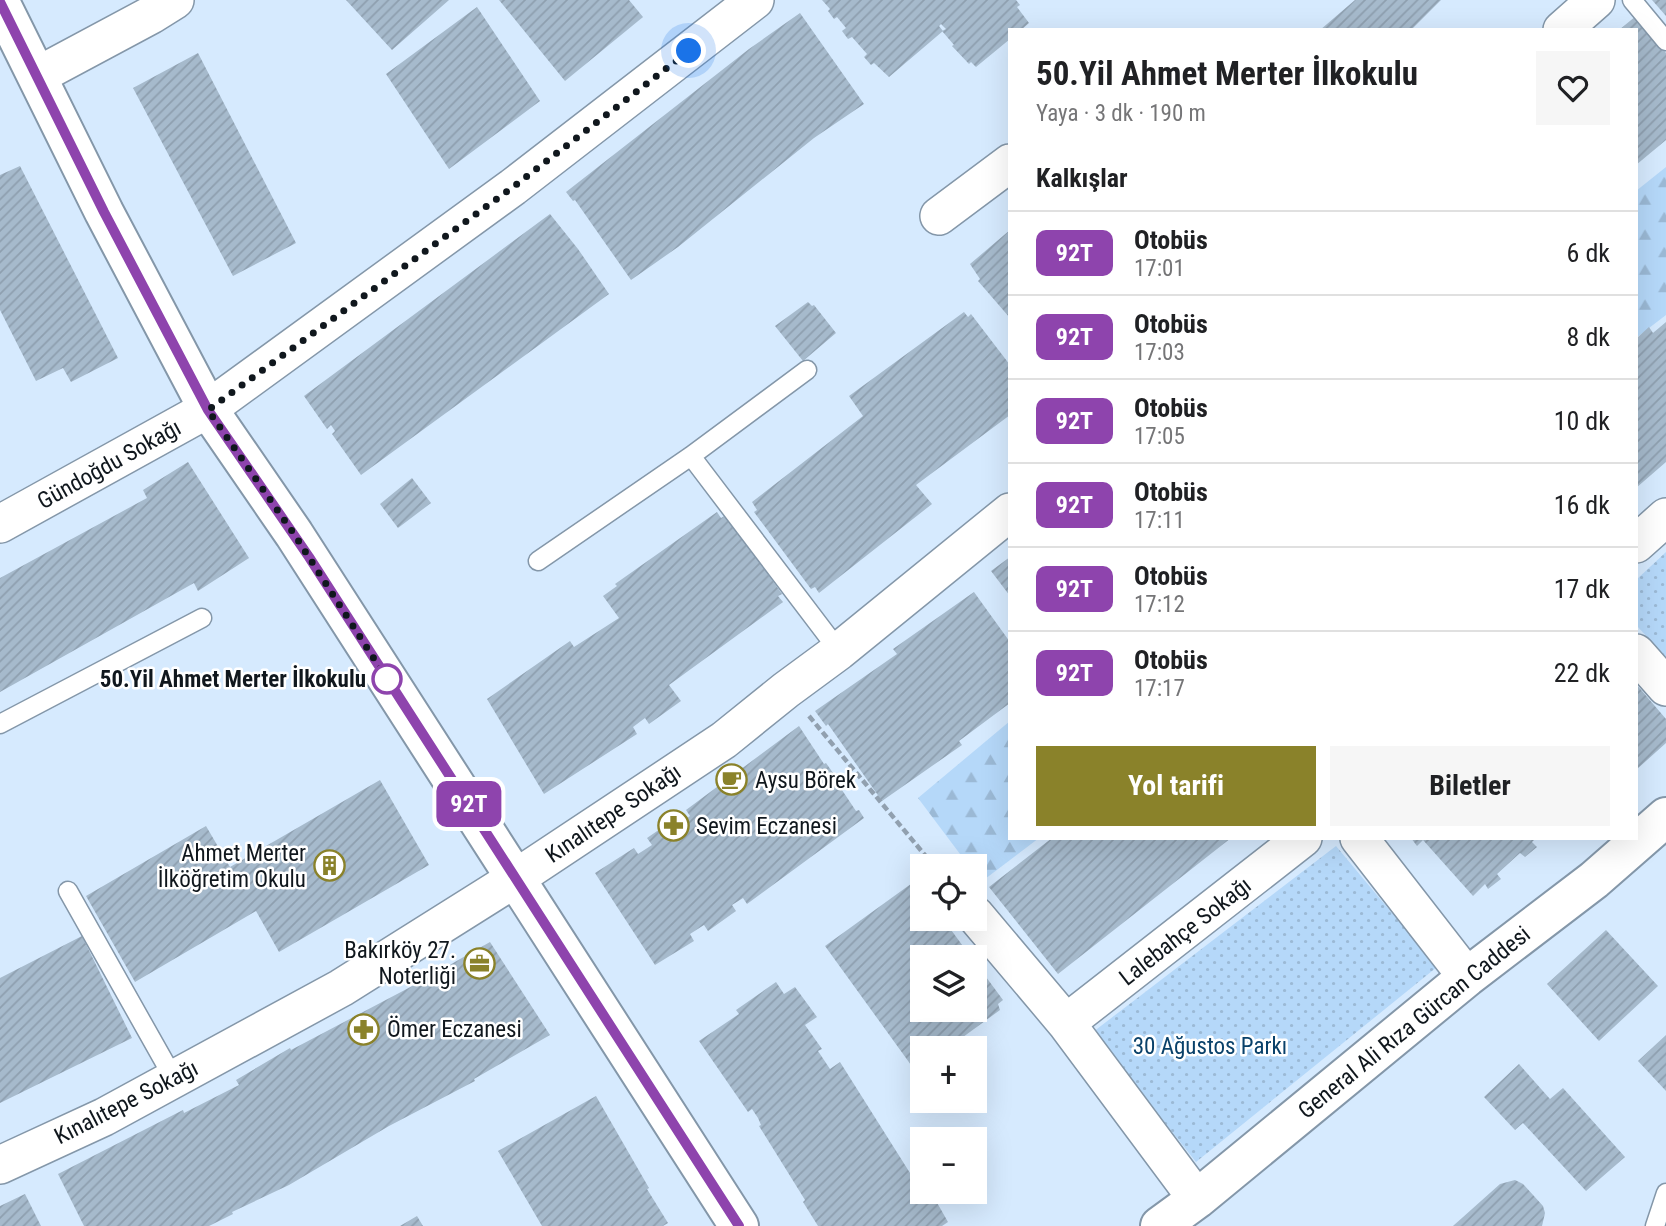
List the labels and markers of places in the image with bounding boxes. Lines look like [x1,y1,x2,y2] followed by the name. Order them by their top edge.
[372,664,402,694] marker: 50.Yil Ahmet Merter İlkokulu
[100,665,366,693] place label: 50.Yil Ahmet Merter İlkokulu
[715,763,749,797] cafe icon: Aysu Börek
[755,767,857,794] place label: Aysu Börek
[656,809,690,843] pharmacy icon: Sevim Eczanesi
[696,813,837,840] place label: Sevim Eczanesi
[158,840,306,893] place label: Ahmet Merter İlköğretim Okulu
[312,849,346,883] building icon: Ahmet Merter İlköğretim Okulu
[344,937,456,990] place label: Bakırköy 27. Noterliği
[462,946,496,980] office icon: Bakırköy 27. Noterliği
[347,1012,381,1046] pharmacy icon: Ömer Eczanesi
[387,1015,522,1043] place label: Ömer Eczanesi

